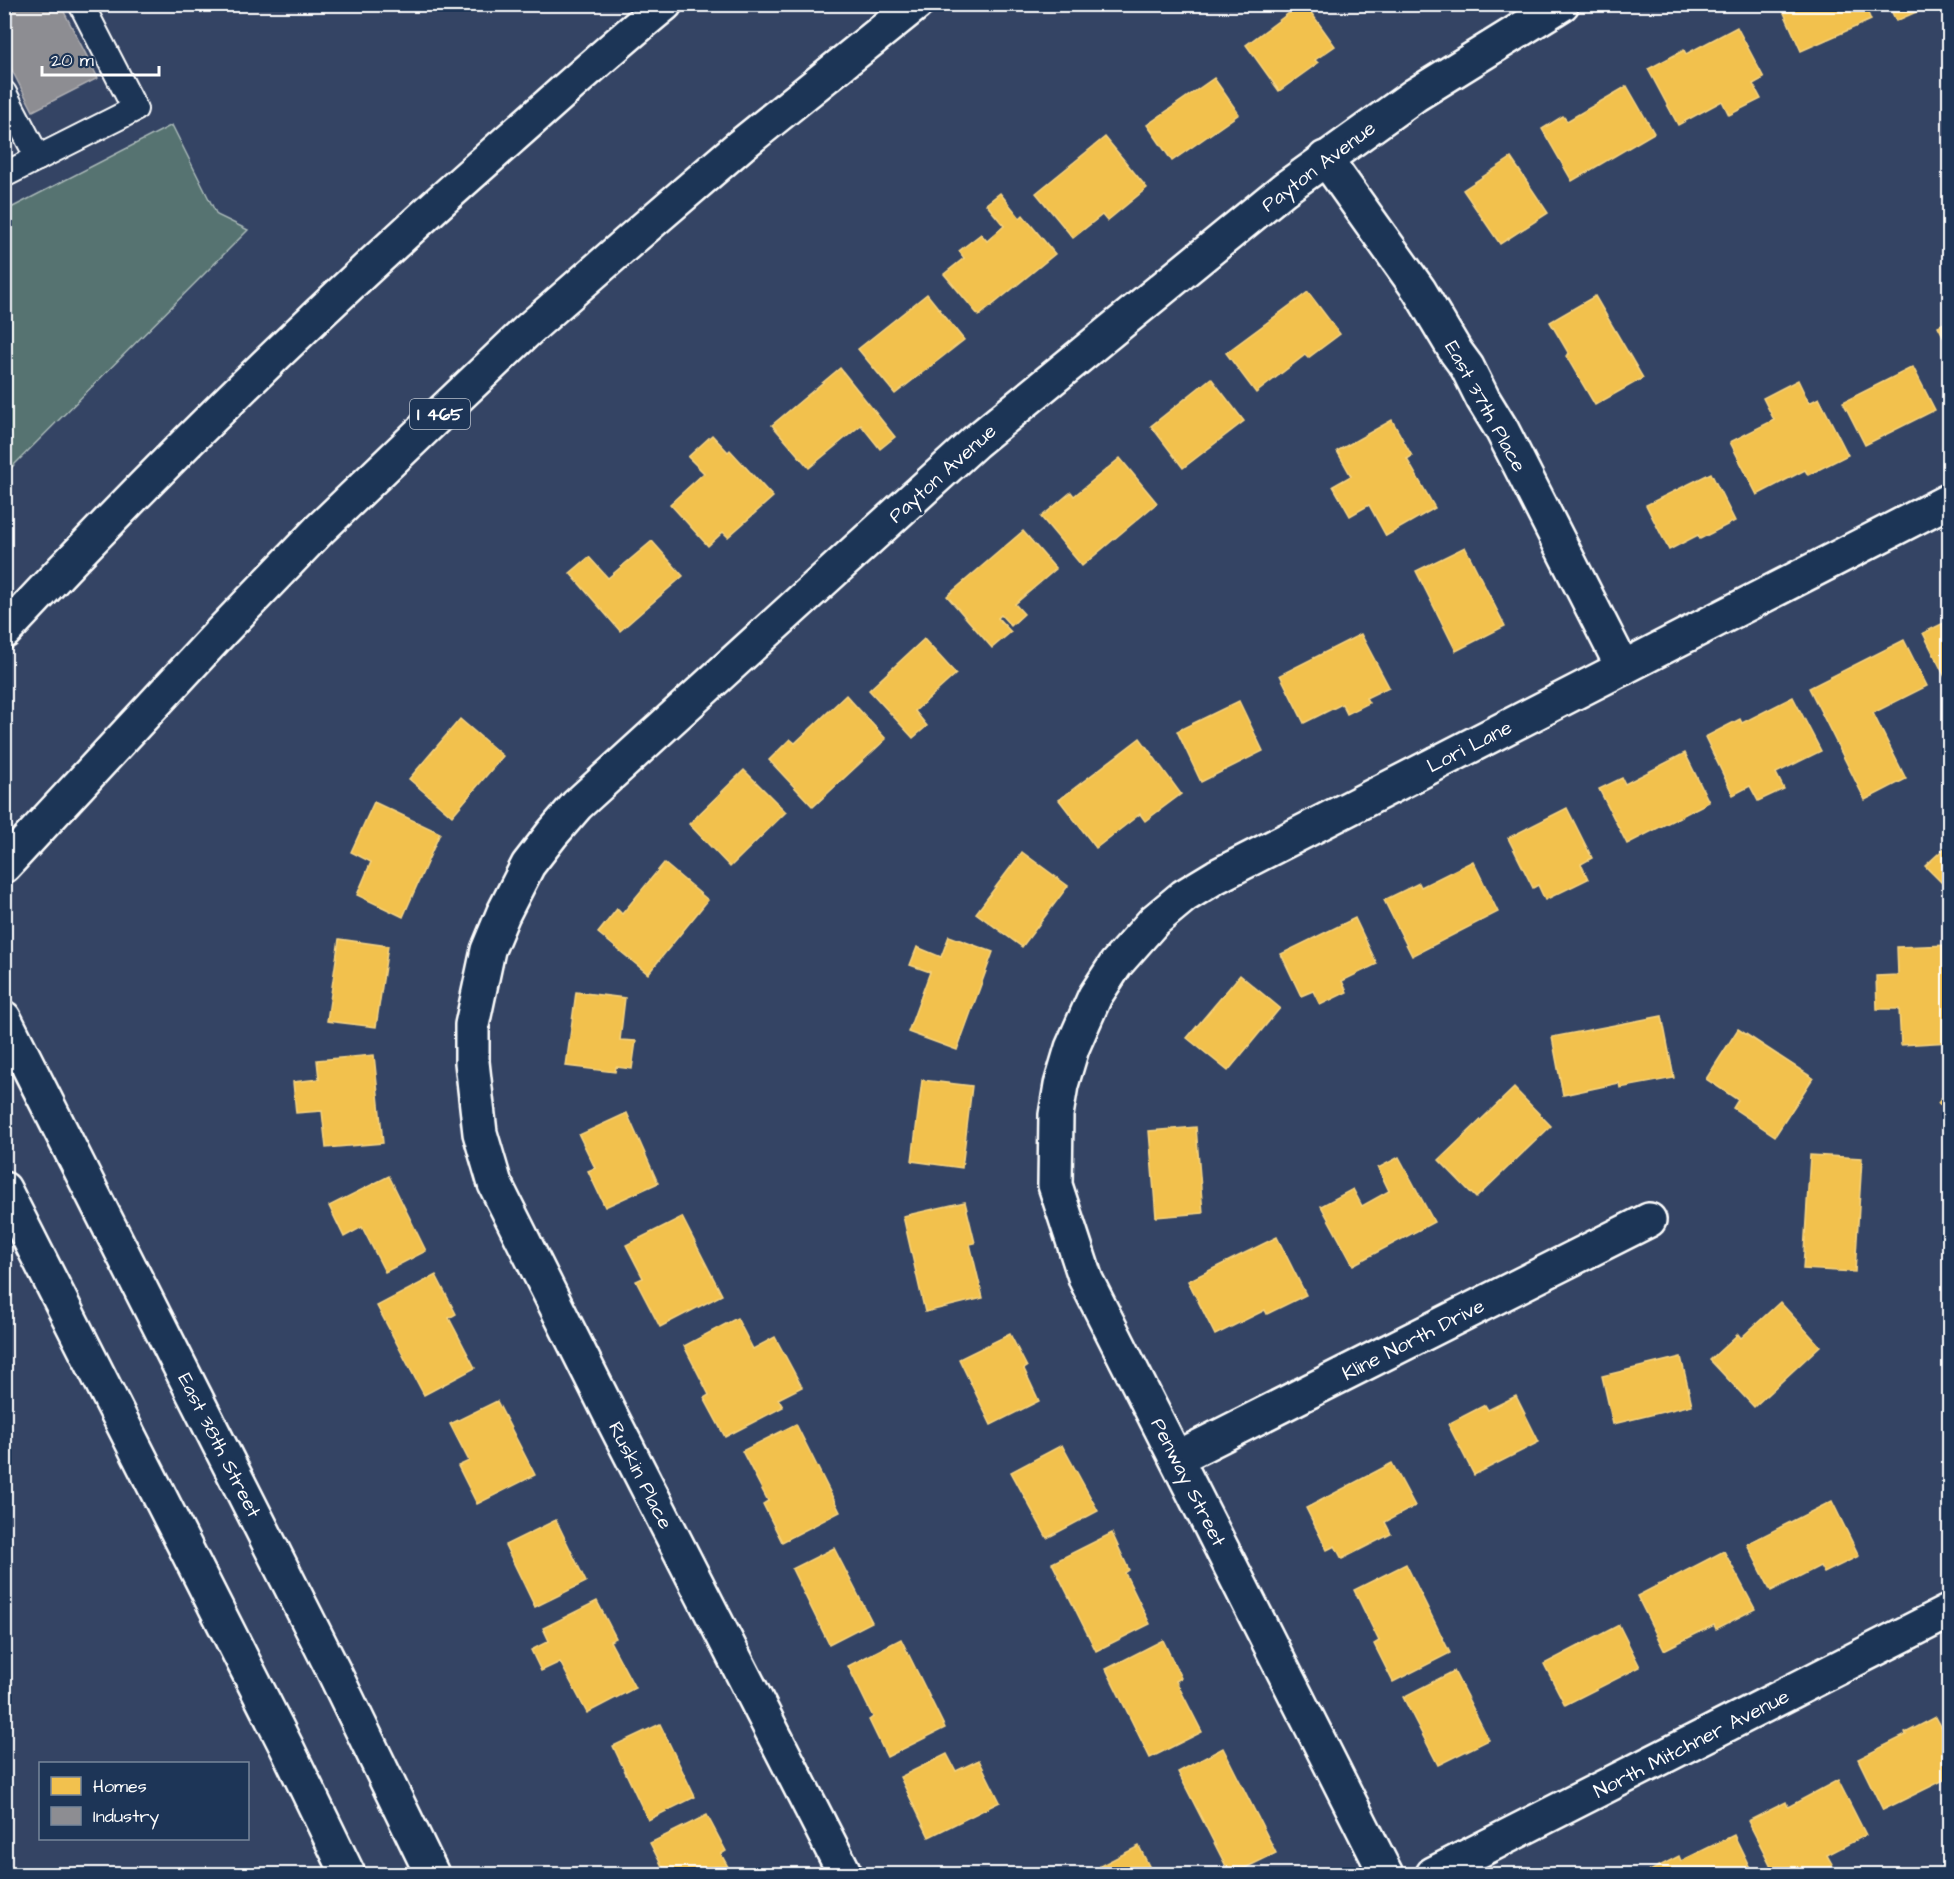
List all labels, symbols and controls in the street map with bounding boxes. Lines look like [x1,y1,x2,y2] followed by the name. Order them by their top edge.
[42,39,159,77] scale bar
[51,48,94,73] text: 20 m
[1256,115,1382,220] street label: Payton Avenue
[1437,336,1533,477] street label: East 37th Place
[410,399,470,429] road number: I 465
[883,418,1003,530] street label: Payton Avenue
[1422,713,1517,780] street label: Lori Lane
[1338,1292,1490,1388] street label: Kline North Drive
[171,1368,268,1523] street label: East 38th Street
[1143,1413,1233,1552] street label: Penway Street
[601,1417,679,1534] street label: Ruskin Place
[1589,1682,1794,1805] street label: North Mitchner Avenue
[39,1762,249,1840] legend
[93,1774,147,1799] text: Homes
[93,1804,159,1830] text: Industry

